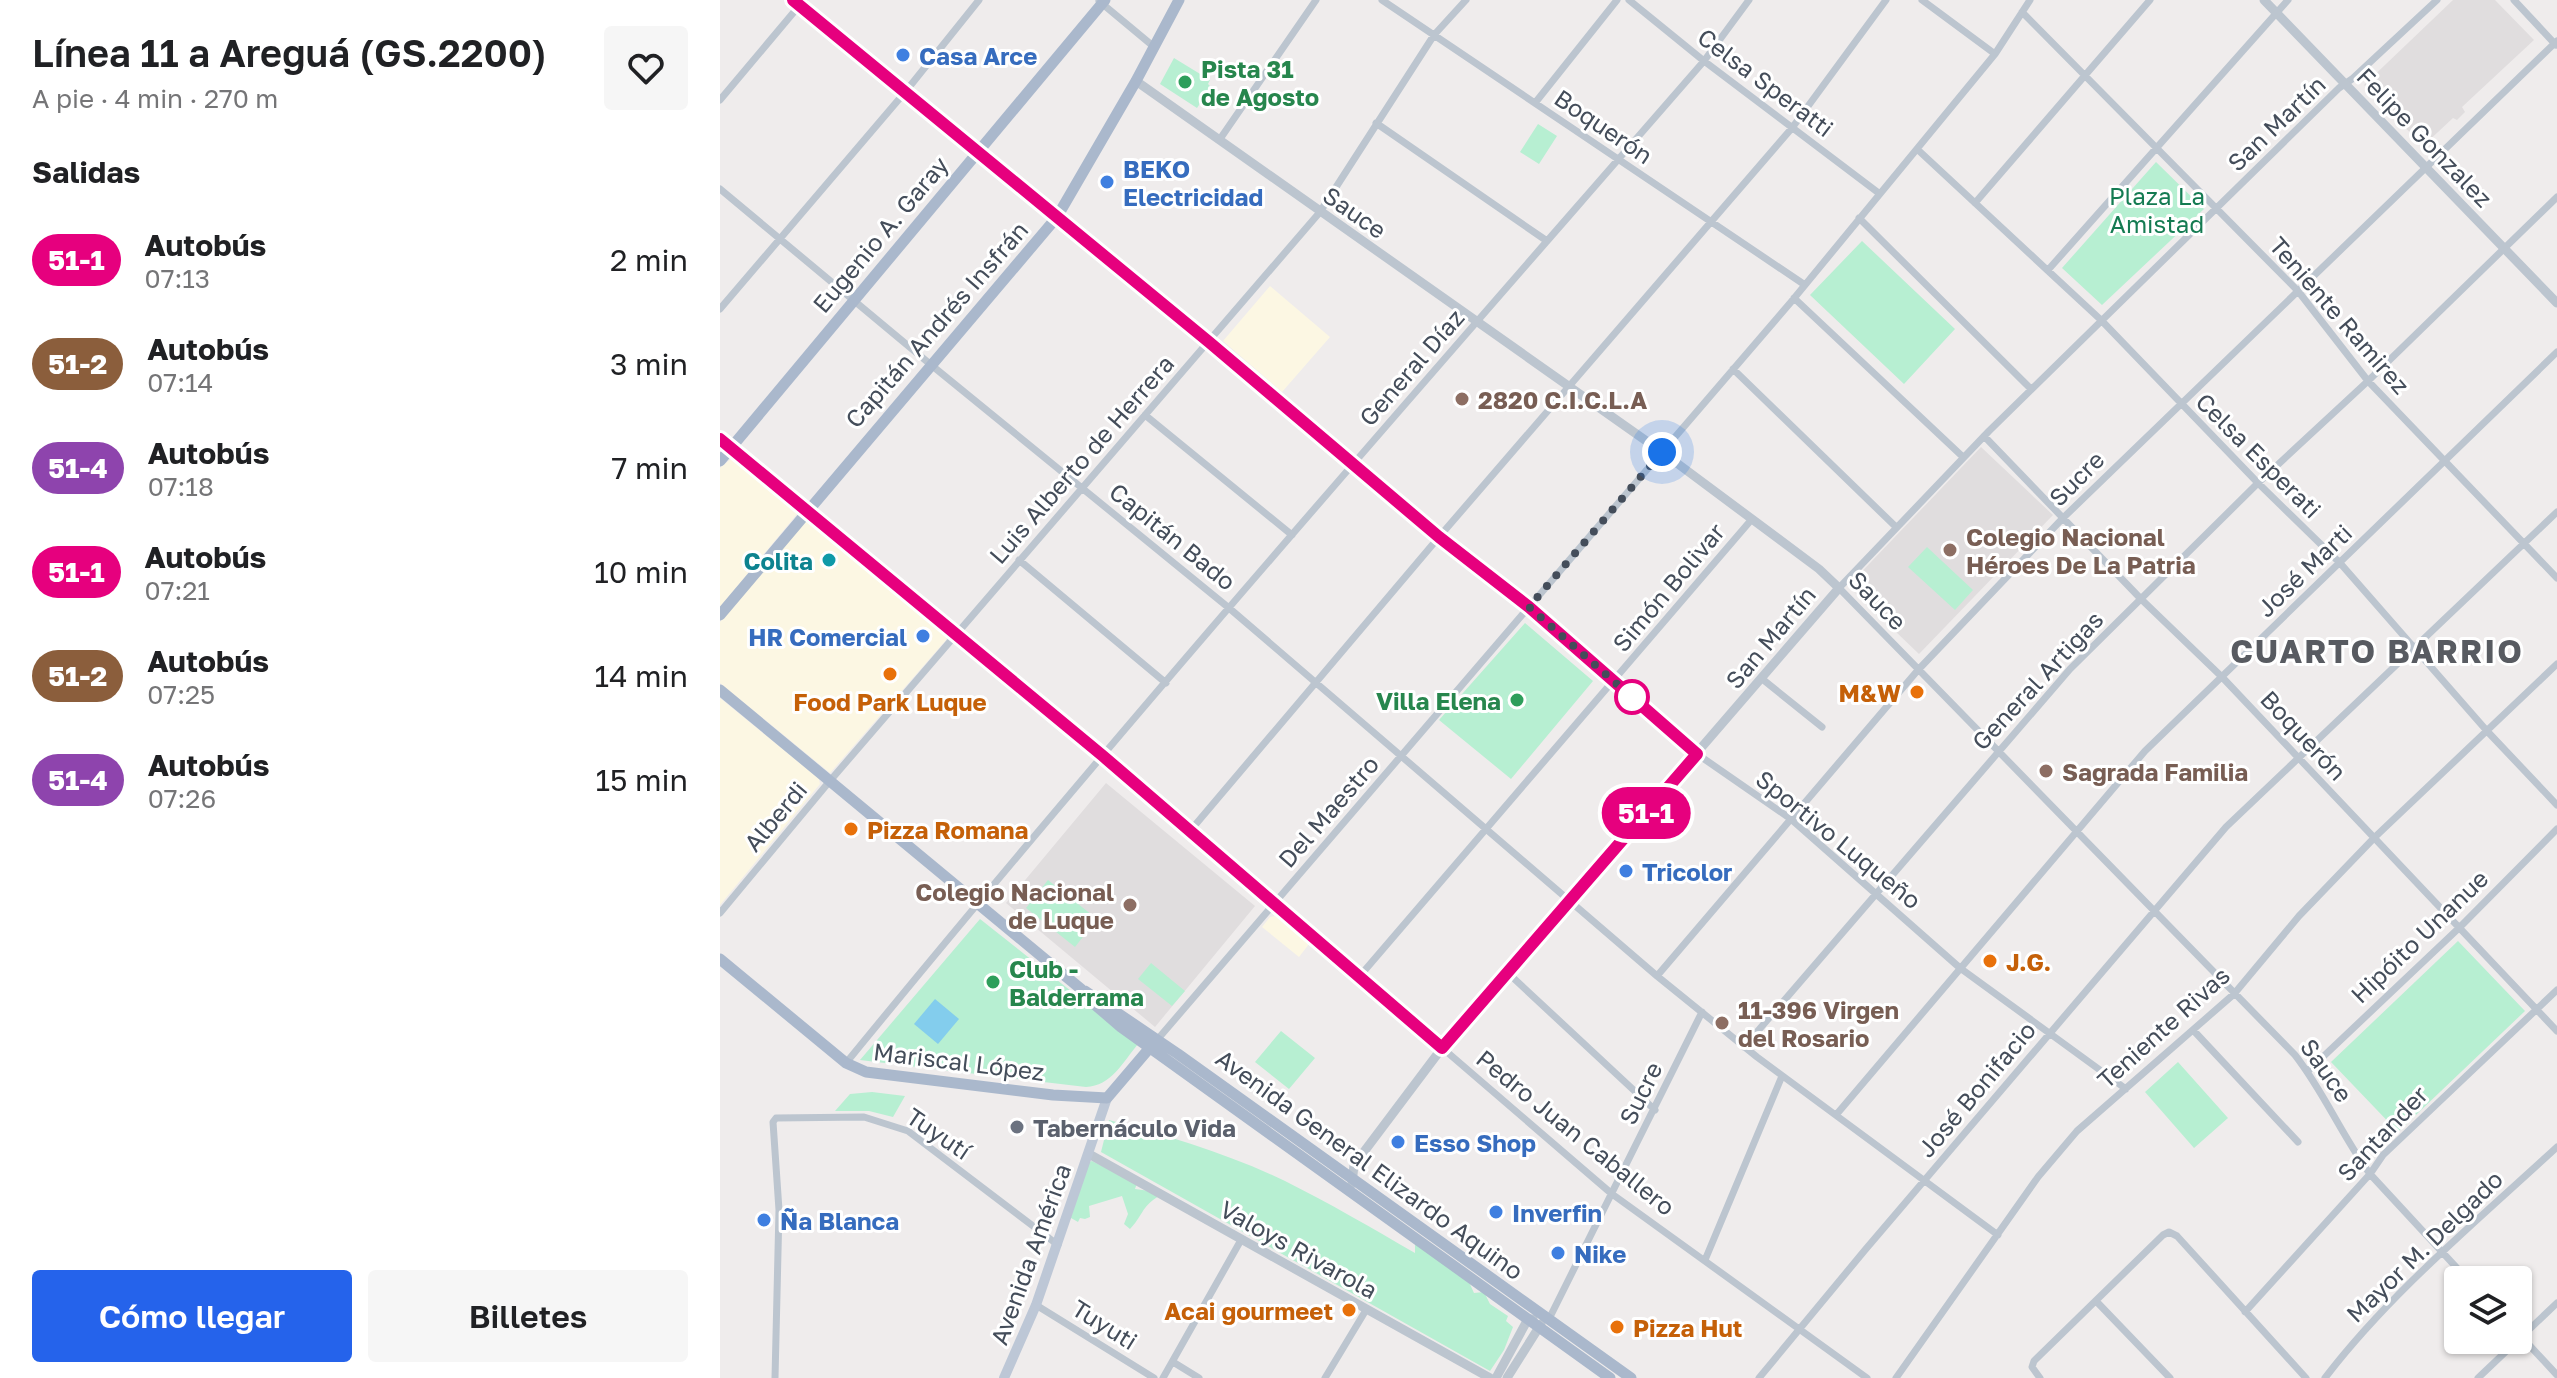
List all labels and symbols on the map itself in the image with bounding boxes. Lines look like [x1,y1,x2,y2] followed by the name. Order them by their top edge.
[1693,22,1839,142] street label: Celsa Speratti
[919,41,1037,70] place label: Casa Arce
[894,46,912,64] marker: Casa Arce
[1201,54,1319,111] place label: Pista 31 de Agosto
[2351,61,2499,213] street label: Felipe Gonzalez
[2221,69,2331,177] street label: San Martín
[1176,73,1194,91] marker: Pista 31 de Agosto
[1549,83,1659,169] street label: Boquerón
[806,150,954,318] street label: Eugenio A. Garay
[1123,154,1263,211] place label: BEKO Electricidad
[1098,173,1116,191] marker: BEKO Electricidad
[1318,180,1392,244] street label: Sauce
[2109,181,2205,238] park label: Plaza La Amistad
[839,215,1033,433] street label: Capitán Andrés Insfrán
[2264,231,2416,399] street label: Teniente Ramirez
[1353,303,1469,431] street label: General Díaz
[983,349,1179,569] street label: Luis Alberto de Herrera
[1478,385,1647,414] place label: 2820 C.I.C.L.A
[2191,387,2327,523] street label: Celsa Esperati
[1453,390,1471,408] marker: 2820 C.I.C.L.A
[1642,432,1682,472] your location
[2042,444,2110,512] street label: Sucre
[1104,476,1242,596] street label: Capitán Bado
[1606,517,1730,657] street label: Simón Bolivar
[2251,518,2357,622] street label: José Marti
[1966,522,2196,579] place label: Colegio Nacional Héroes De La Patria
[1941,541,1959,559] marker: Colegio Nacional Héroes De La Patria
[743,546,813,575] place label: Colita
[820,551,838,569] marker: Colita
[1843,565,1913,635] street label: Sauce
[1719,580,1821,694] street label: San Martín
[1965,605,2109,755] street label: General Artigas
[748,622,907,651] place label: HR Comercial
[914,627,932,645] marker: HR Comercial
[2230,632,2524,670] district label: CUARTO BARRIO
[881,665,899,683] marker: Food Park Luque
[1839,678,1901,707] place label: M&W
[1615,680,1649,714] unlabelled marker
[1908,683,1926,701] marker: M&W
[2255,684,2353,786] street label: Boquerón
[1376,686,1501,715] place label: Villa Elena
[793,687,987,716] place label: Food Park Luque
[1508,691,1526,709] marker: Villa Elena
[1272,749,1384,873] street label: Del Maestro
[2062,757,2248,786] place label: Sagrada Familia
[2037,762,2055,780] marker: Sagrada Familia
[1751,764,1927,914] street label: Sportivo Luqueño
[737,775,813,857] street label: Alberdi
[1590,787,1702,839] line badge: 51-1
[867,815,1028,844] place label: Pizza Romana
[842,820,860,838] marker: Pizza Romana
[1642,857,1732,886] place label: Tricolor
[1617,862,1635,880] marker: Tricolor
[2344,863,2494,1009] street label: Hipóito Unanue
[915,877,1114,934] place label: Colegio Nacional de Luque
[1121,896,1139,914] marker: Colegio Nacional de Luque
[2006,947,2051,976] place label: J.G.
[1981,952,1999,970] marker: J.G.
[1009,954,1144,1011] place label: Club - Balderrama
[2091,960,2235,1094] street label: Teniente Rivas
[984,973,1002,991] marker: Club - Balderrama
[1738,995,1899,1052] place label: 11-396 Virgen del Rosario
[1713,1014,1731,1032] marker: 11-396 Virgen del Rosario
[1911,1015,2041,1163] street label: José Bonifacio
[2295,1033,2359,1107] street label: Sauce
[872,1036,1046,1086] street label: Mariscal López
[1211,1043,1529,1285] street label: Avenida General Elizardo Aquino
[1471,1043,1681,1221] street label: Pedro Juan Caballero
[1613,1057,1667,1129] street label: Sucre
[2331,1079,2433,1187] street label: Santander
[901,1101,978,1166] street label: Tuyutí
[1033,1113,1236,1142] place label: Tabernáculo Vida
[1008,1118,1026,1136] marker: Tabernáculo Vida
[1414,1128,1536,1157] place label: Esso Shop
[1389,1133,1407,1151] marker: Esso Shop
[984,1159,1076,1349] street label: Avenida América
[2340,1164,2508,1328] street label: Mayor M. Delgado
[1215,1194,1383,1304] street label: Valoys Rivarola
[1512,1198,1602,1227] place label: Inverfin
[1487,1203,1505,1221] marker: Inverfin
[780,1206,899,1235] place label: Ña Blanca
[755,1211,773,1229] marker: Ña Blanca
[1574,1239,1626,1268] place label: Nike
[1549,1244,1567,1262] marker: Nike
[1067,1293,1143,1355] street label: Tuyuti
[1164,1296,1333,1325] place label: Acai gourmeet
[1340,1301,1358,1319] marker: Acai gourmeet
[1633,1313,1742,1342] place label: Pizza Hut
[1608,1318,1626,1336] marker: Pizza Hut

